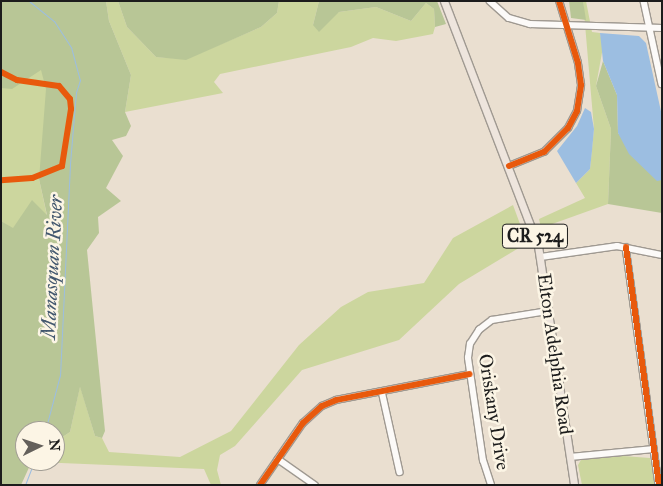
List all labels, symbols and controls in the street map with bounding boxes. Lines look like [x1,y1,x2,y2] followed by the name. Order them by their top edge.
[36,194,68,340] water label: Manasquan River
[501,220,569,252] road number: CR 524
[532,272,578,436] street label: Elton Adelphia Road
[474,352,514,472] street label: Oriskany Drive
[15,421,65,471] north arrow
[46,438,63,452] text: N

